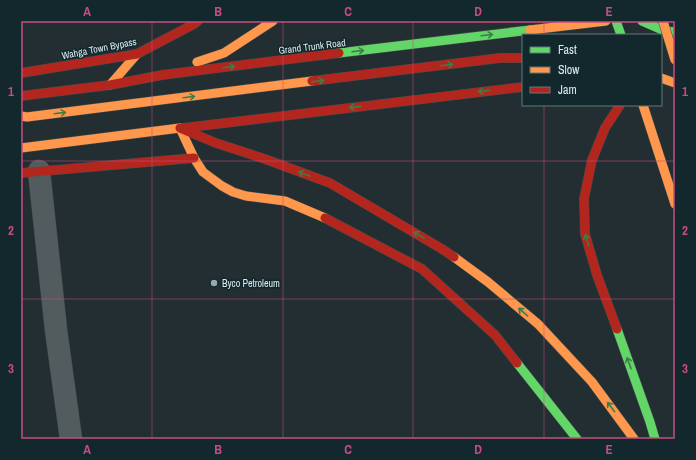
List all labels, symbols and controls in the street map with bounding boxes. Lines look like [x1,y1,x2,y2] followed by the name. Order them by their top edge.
[83,3,91,20] text: A
[214,3,222,20] text: B
[344,3,352,20] text: C
[474,3,482,20] text: D
[605,3,613,20] text: E
[480,32,493,39] one-way arrow
[522,34,662,106] legend
[60,35,138,62] street label: Wahga Town Bypass
[278,36,346,57] street label: Grand Trunk Road
[558,42,577,58] text: Fast
[351,47,364,55] one-way arrow
[440,61,453,69] one-way arrow
[558,62,580,78] text: Slow
[222,63,235,71] one-way arrow
[311,77,324,85] one-way arrow
[558,82,577,98] text: Jam
[8,83,14,100] text: 1
[682,83,688,100] text: 1
[478,87,491,95] one-way arrow
[182,93,195,101] one-way arrow
[349,103,362,111] one-way arrow
[53,109,66,117] one-way arrow
[299,169,311,177] one-way arrow
[8,222,14,239] text: 2
[682,222,688,239] text: 2
[413,230,425,238] one-way arrow
[583,233,590,246] one-way arrow
[222,277,280,290] place label: Byco Petroleum
[209,278,219,288] marker: Byco Petroleum
[518,307,529,316] one-way arrow
[624,357,632,369] one-way arrow
[8,360,14,377] text: 3
[682,360,688,377] text: 3
[607,402,615,413] one-way arrow
[83,441,91,458] text: A
[214,441,222,458] text: B
[344,441,352,458] text: C
[474,441,482,458] text: D
[605,441,613,458] text: E

